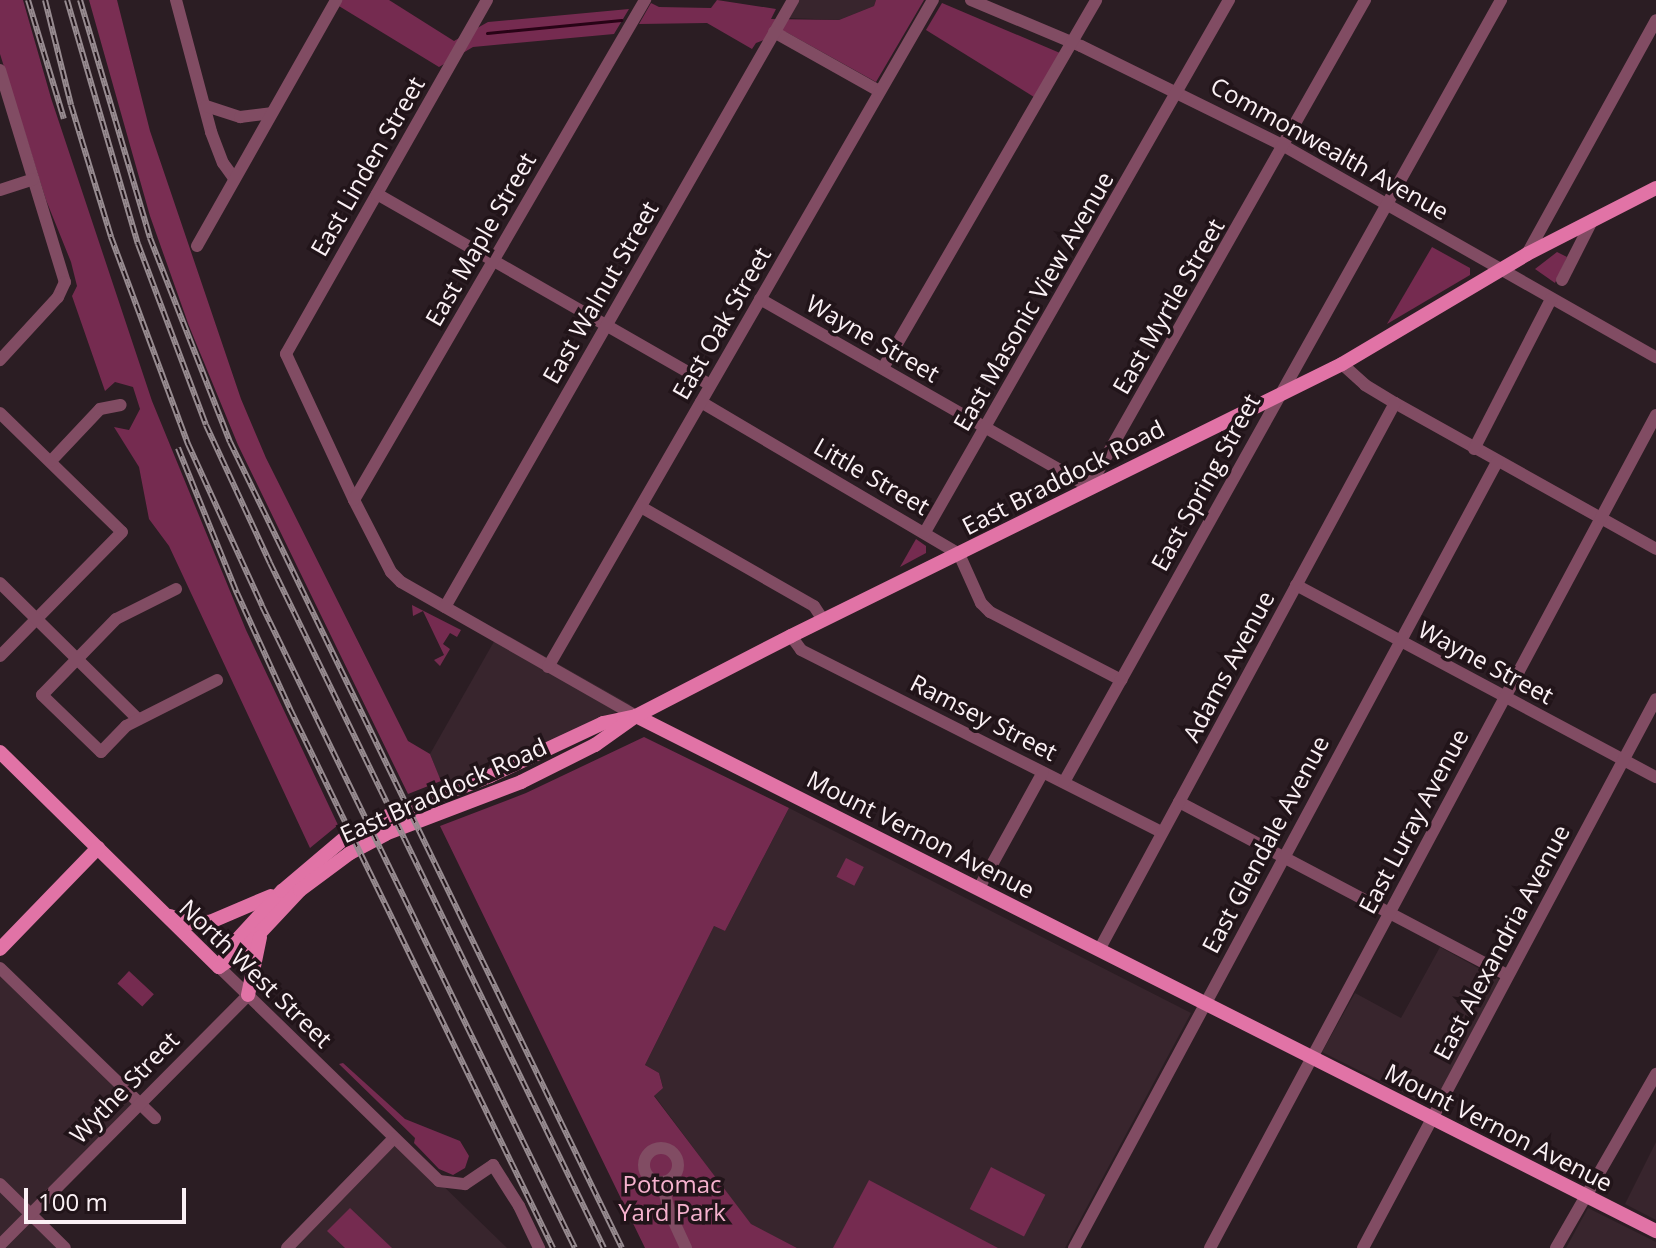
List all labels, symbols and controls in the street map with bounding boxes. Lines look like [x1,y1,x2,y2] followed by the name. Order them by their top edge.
[304,71,430,261] street label: East Linden Street
[1206,71,1454,225] street label: Commonwealth Avenue
[419,147,541,331] street label: East Maple Street
[947,166,1119,436] street label: East Masonic View Avenue
[536,196,664,388] street label: East Walnut Street
[1106,213,1230,399] street label: East Myrtle Street
[666,242,776,404] street label: East Oak Street
[801,288,945,388] street label: Wayne Street
[1145,389,1265,575] street label: East Spring Street
[957,414,1169,540] street label: East Braddock Road
[809,431,935,521] street label: Little Street
[1176,586,1280,746] street label: Adams Avenue
[1413,614,1559,710] street label: Wayne Street
[906,668,1062,766] street label: Ramsey Street
[1352,724,1474,918] street label: East Luray Avenue
[1195,730,1335,958] street label: East Glendale Avenue
[335,732,551,848] street label: East Braddock Road
[802,764,1040,904] street label: Mount Vernon Avenue
[1427,820,1575,1064] street label: East Alexandria Avenue
[174,893,338,1053] street label: North West Street
[64,1025,184,1149] street label: Wythe Street
[1380,1057,1618,1197] street label: Mount Vernon Avenue
[618,1170,726,1226] park label: Potomac Yard Park
[28,1172,190,1222] scale bar
[38,1185,108,1218] text: 100 m

